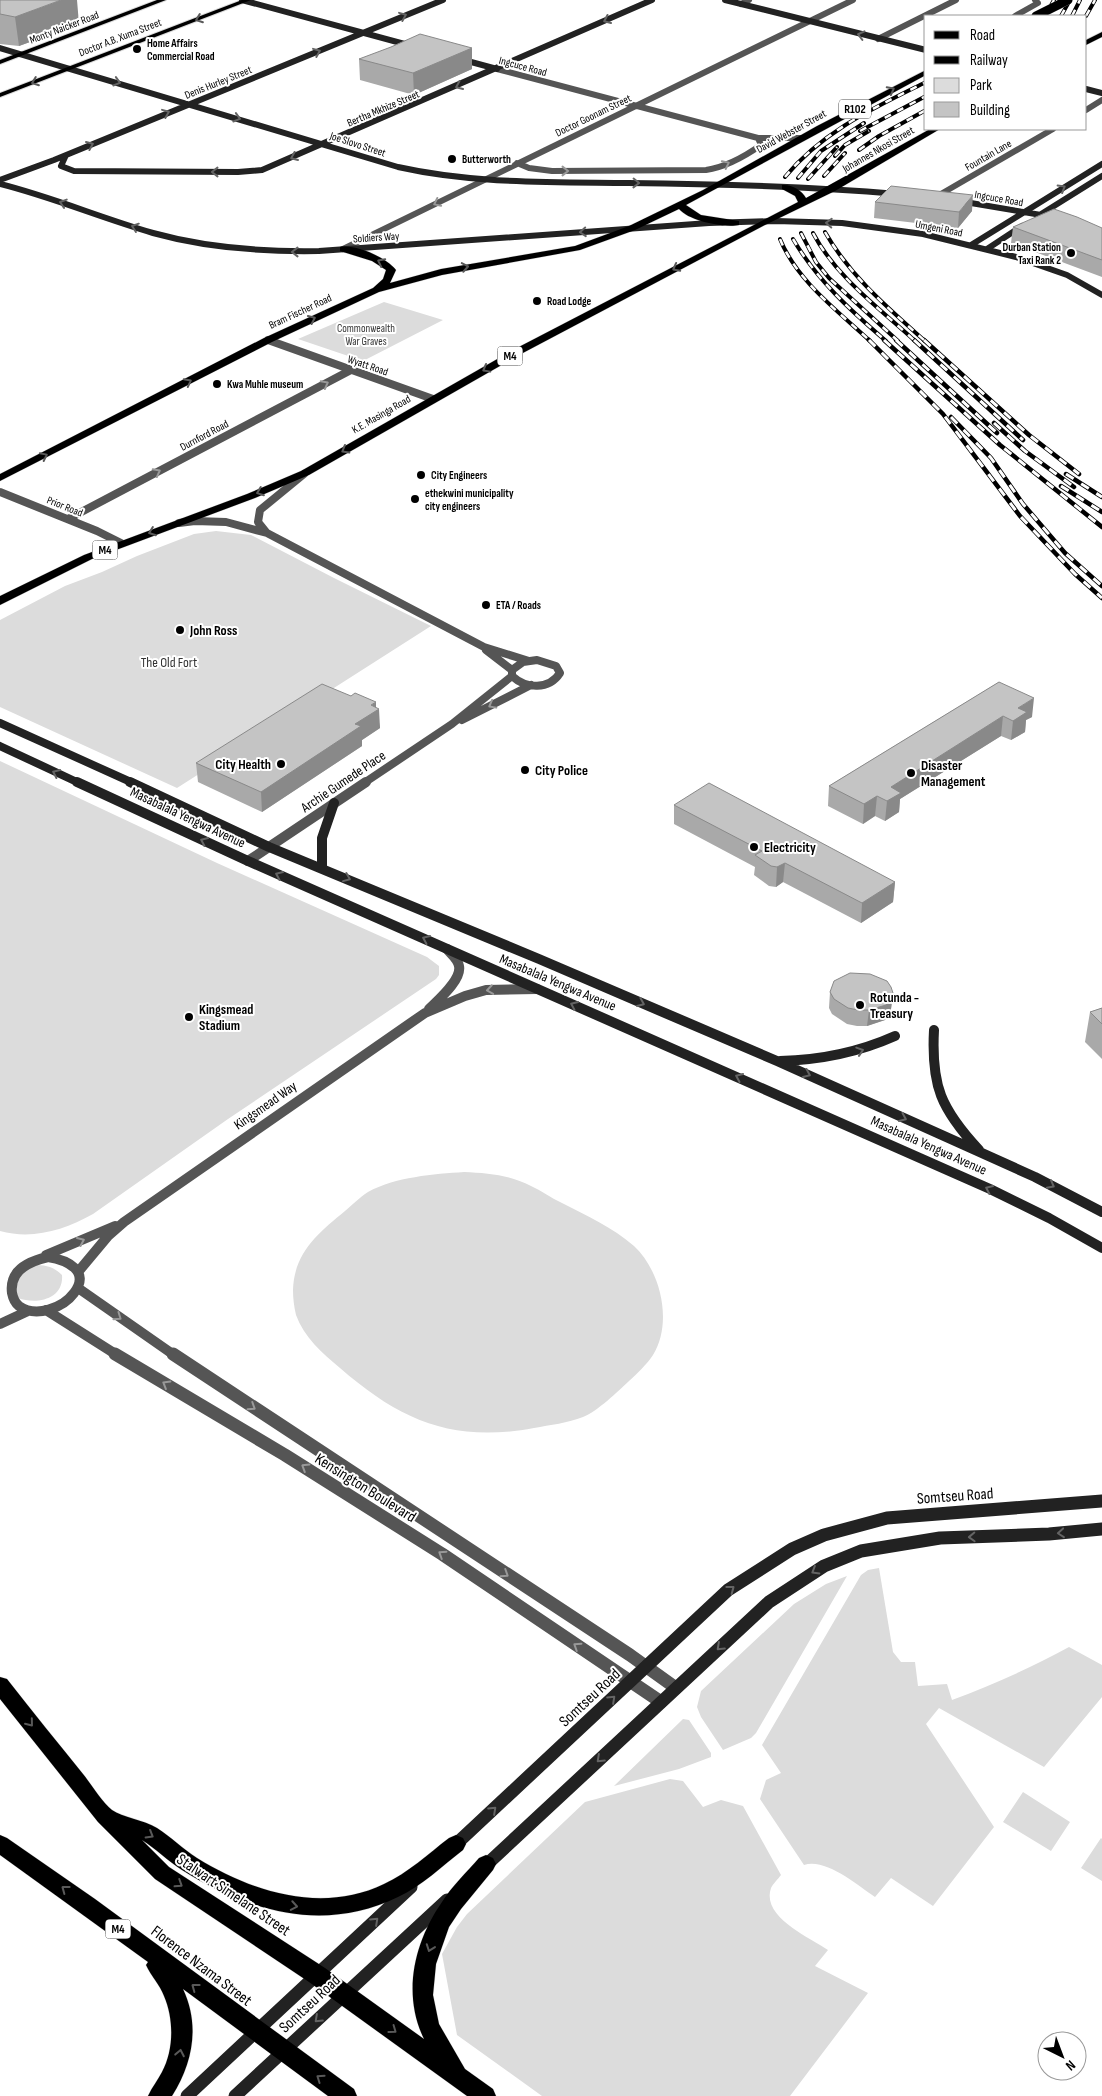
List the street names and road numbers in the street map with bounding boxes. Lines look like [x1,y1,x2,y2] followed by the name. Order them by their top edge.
[28,8,101,47] street label: Monty Naicker Road
[77,15,164,59] street label: Doctor A.B. Xuma Street
[497,54,549,79] street label: Ingcuce Road
[183,63,254,102] street label: Denis Hurley Street
[345,87,422,130] street label: Bertha Mkhize Street
[553,91,634,139] street label: Doctor Goonam Street
[839,100,871,118] road number: R102
[754,107,829,156] street label: David Webster Street
[839,123,917,176] street label: Johannes Nkosi Street
[327,129,388,160] street label: Joe Slovo Street
[963,137,1014,174] street label: Fountain Lane
[974,188,1025,209] street label: Ingcuce Road
[914,218,964,240] street label: Umgeni Road
[352,229,400,246] street label: Soldiers Way
[267,291,334,332] street label: Bram Fischer Road
[498,346,522,366] road number: M4
[346,352,390,379] street label: Wyatt Road
[350,392,413,436] street label: K.E. Masinga Road
[178,417,231,454] street label: Durnford Road
[45,493,85,520] street label: Prior Road
[92,540,118,560] road number: M4
[297,747,389,817] street label: Archie Gumede Place
[127,783,248,852] street label: Masabalala Yengwa Avenue
[497,950,619,1015] street label: Masabalala Yengwa Avenue
[230,1077,301,1133] street label: Kingsmead Way
[868,1112,989,1179] street label: Masabalala Yengwa Avenue
[311,1450,419,1527] street label: Kensington Boulevard
[916,1484,994,1509] street label: Somtseu Road
[555,1665,625,1731] street label: Somtseu Road
[173,1850,294,1940] street label: Stalwart Simelane Street
[106,1920,130,1938] road number: M4
[147,1922,255,2010] street label: Florence Nzama Street
[275,1971,345,2037] street label: Somtseu Road

